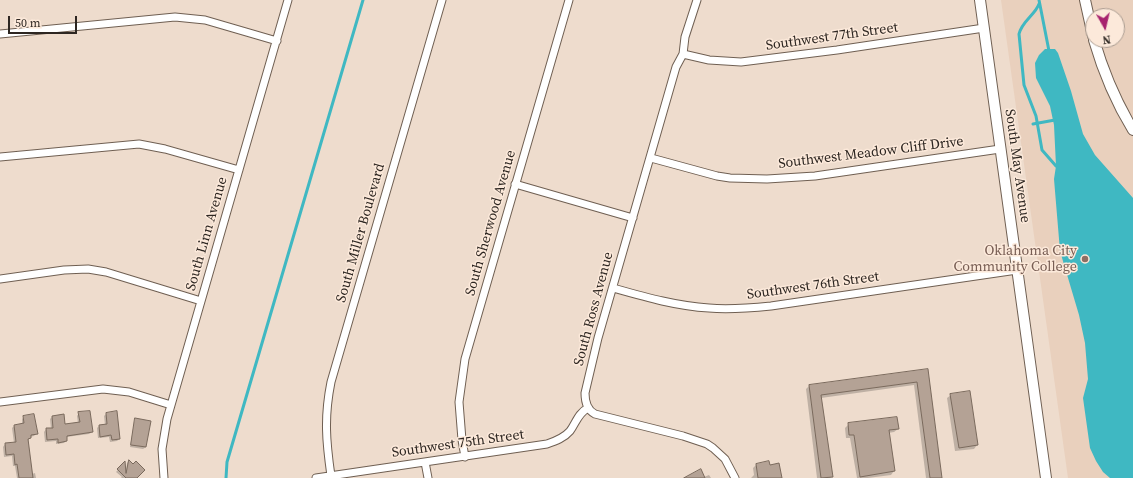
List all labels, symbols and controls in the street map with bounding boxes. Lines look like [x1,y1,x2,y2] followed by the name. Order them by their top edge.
[10,8,79,34] scale bar
[1085,8,1125,48] north arrow
[15,15,41,31] text: 50 m
[765,19,899,55] street label: Southwest 77th Street
[1102,31,1112,47] text: N
[1001,108,1033,224] street label: South May Avenue
[778,133,964,173] street label: Southwest Meadow Cliff Drive
[462,148,520,298] street label: South Sherwood Avenue
[333,162,389,304] street label: South Miller Boulevard
[183,175,231,293] street label: South Linn Avenue
[953,243,1077,276] place label: Oklahoma City Community College
[571,250,617,368] street label: South Ross Avenue
[1080,254,1090,264] marker: Oklahoma City Community College
[746,268,880,304] street label: Southwest 76th Street
[391,426,525,462] street label: Southwest 75th Street

